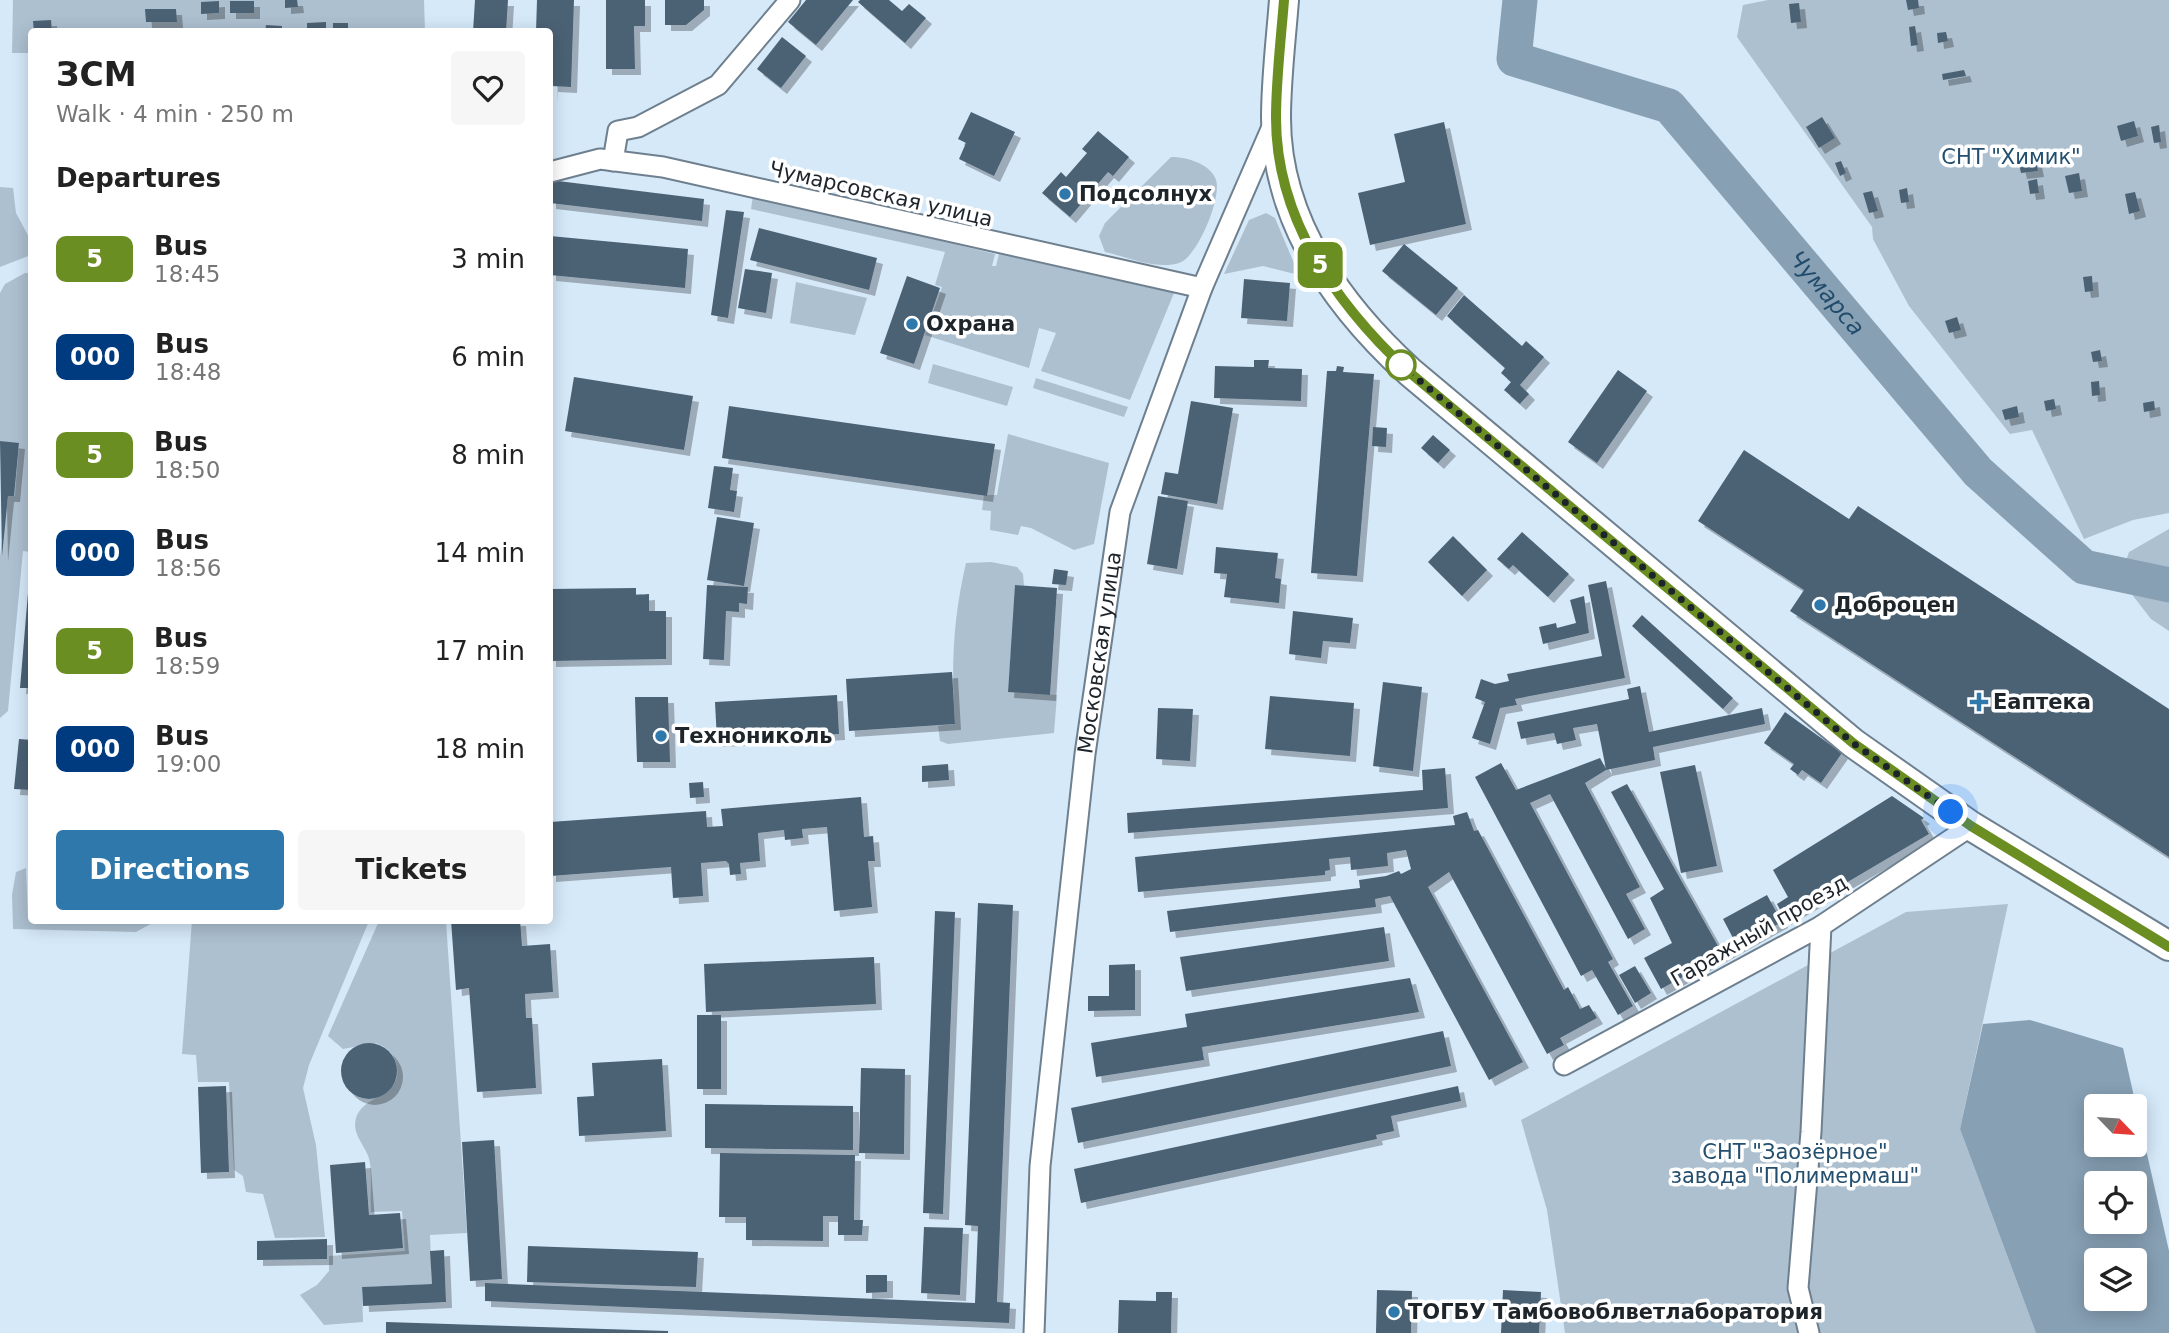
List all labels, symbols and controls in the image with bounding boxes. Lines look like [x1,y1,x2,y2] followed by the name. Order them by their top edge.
[451,51,525,125] button: heart
[56,55,137,94] text: ЗСМ
[56,101,294,127] text: Walk · 4 min · 250 m
[1941,145,2081,169] park label: СНТ "Химик"
[767,157,995,231] street label: Чумарсовская улица
[56,163,221,193] text: Departures
[1079,182,1212,206] place label: Подсолнух
[1057,186,1073,202] marker: Подсолнух
[154,231,208,261] text: Bus
[1297,242,1343,288] line badge: 5
[451,244,525,274] text: 3 min
[86,245,103,273] text: 5
[1784,246,1870,340] water label: Чумарса
[1312,251,1328,279] text: 5
[154,261,220,287] text: 18:45
[926,312,1015,336] place label: Охрана
[904,316,920,332] marker: Охрана
[155,329,209,359] text: Bus
[451,342,525,372] text: 6 min
[70,343,120,371] text: 000
[1386,350,1416,380] unlabelled marker
[155,359,221,385] text: 18:48
[154,427,208,457] text: Bus
[451,440,525,470] text: 8 min
[86,441,103,469] text: 5
[154,457,220,483] text: 18:50
[155,525,209,555] text: Bus
[435,538,525,568] text: 14 min
[70,539,120,567] text: 000
[1073,550,1126,755] street label: Московская улица
[155,555,221,581] text: 18:56
[1834,593,1956,617] place label: Доброцен
[1812,597,1828,613] marker: Доброцен
[154,623,208,653] text: Bus
[435,636,525,666] text: 17 min
[86,637,103,665] text: 5
[154,653,220,679] text: 18:59
[1993,690,2091,714] place label: Еаптека
[1971,694,1987,710] marker: Еаптека
[155,721,209,751] text: Bus
[675,724,833,748] place label: Технониколь
[653,728,669,744] marker: Технониколь
[435,734,525,764] text: 18 min
[70,735,120,763] text: 000
[155,751,221,777] text: 19:00
[1933,794,1968,829] your location
[56,830,284,910] button: Directions
[298,830,525,910] button: Tickets
[1666,871,1852,991] street label: Гаражный проезд
[2084,1094,2147,1157] north arrow
[2084,1094,2147,1311] map controls
[1671,1140,1919,1188] park label: СНТ "Заозёрное" завода "Полимермаш"
[2084,1171,2147,1234] button: locate
[2084,1248,2147,1311] button: layers
[1408,1300,1823,1324] place label: ТОГБУ Тамбовоблветлаборатория
[1386,1304,1402,1320] marker: ТОГБУ Тамбовоблветлаборатория

